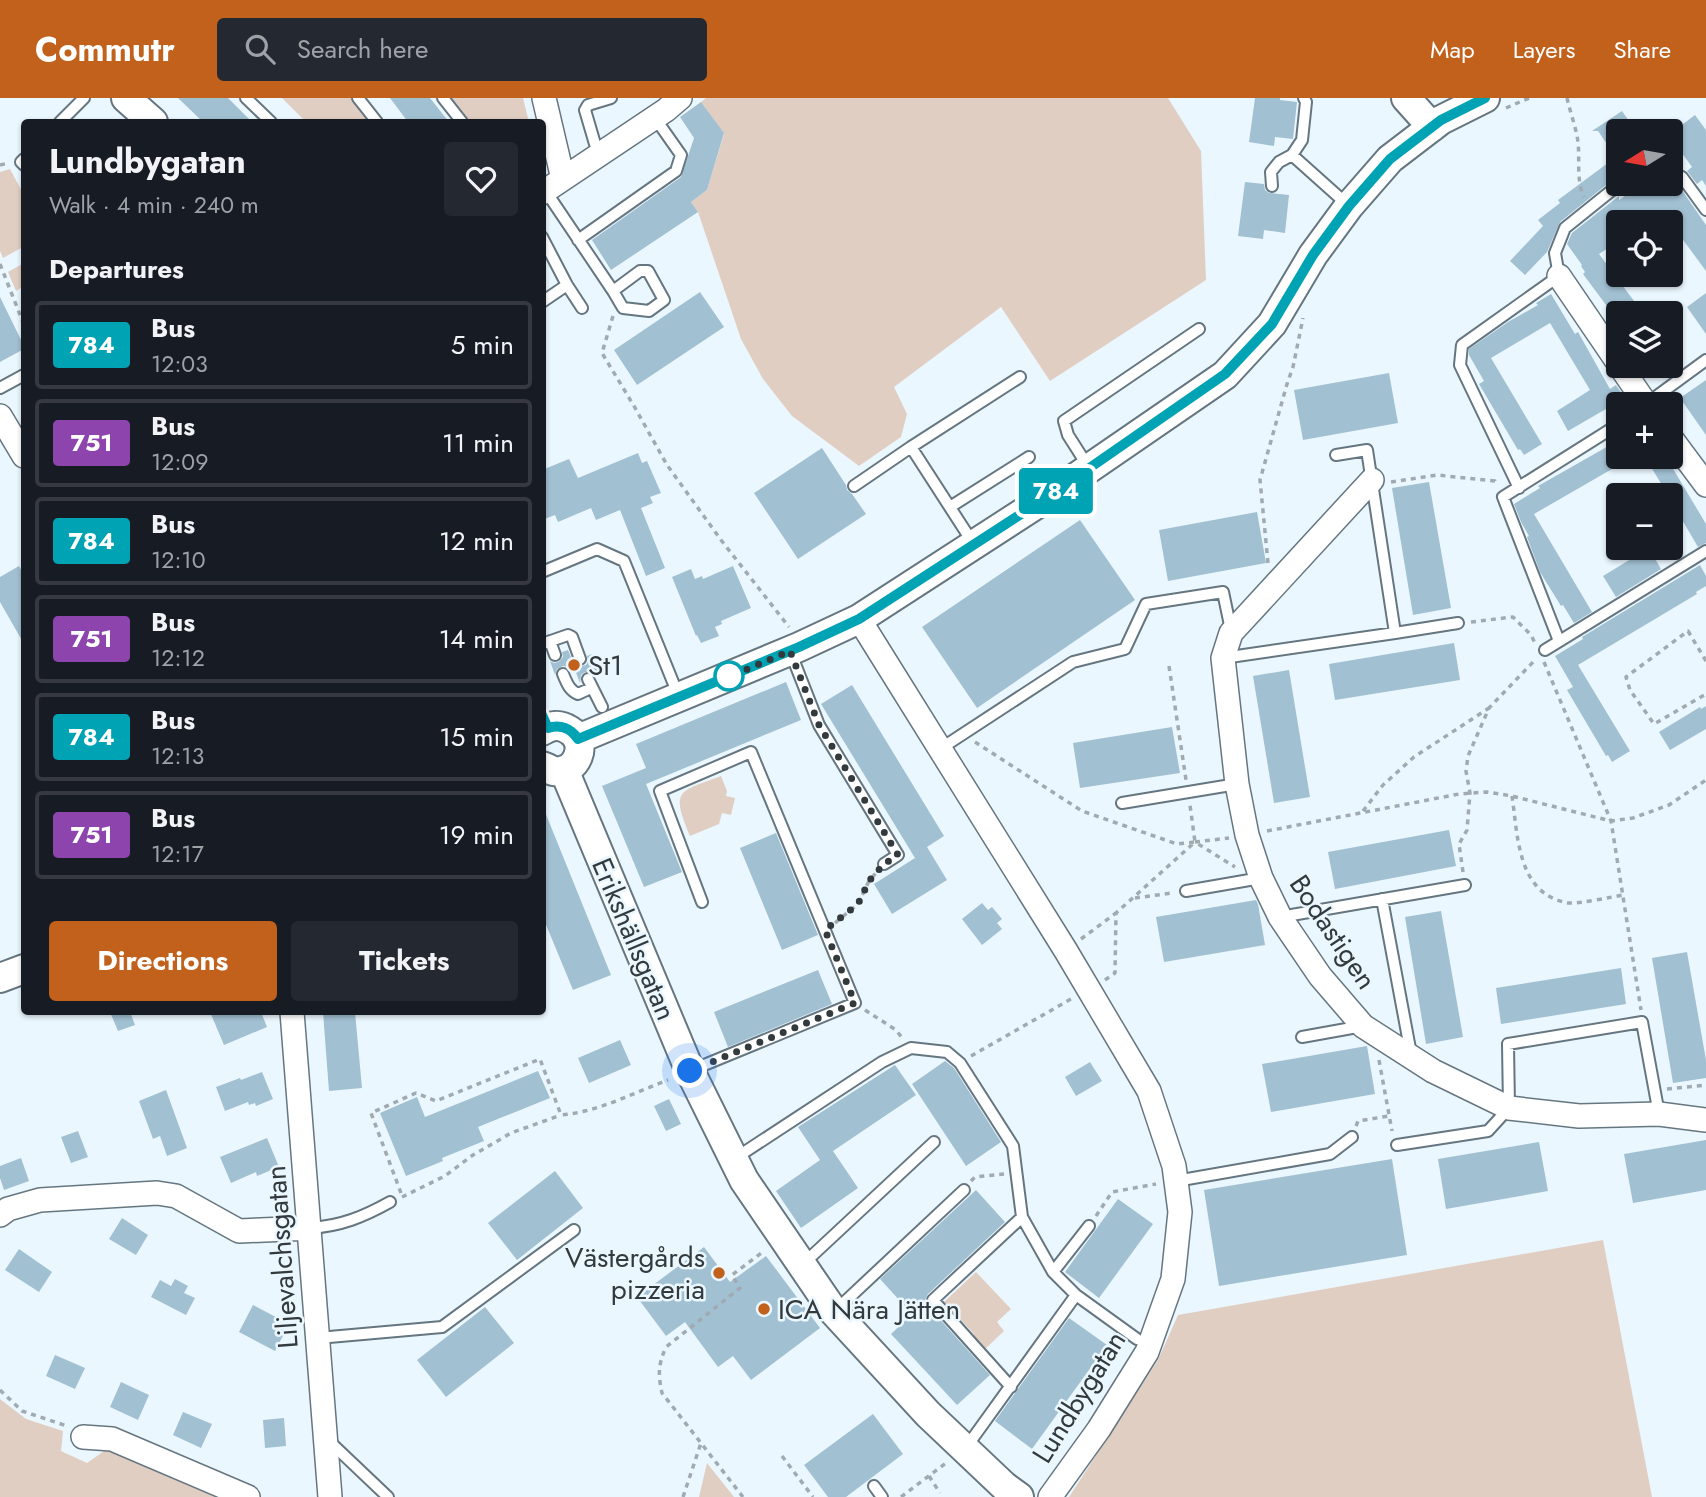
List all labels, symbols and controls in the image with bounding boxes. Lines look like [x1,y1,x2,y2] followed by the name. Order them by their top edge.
[217,18,707,81] search box
[35,26,175,73] text: Commutr
[241,30,279,68] icon: search
[297,30,428,68] text: Search here
[1430,32,1475,67] text: Map
[1513,32,1575,67] text: Layers
[1613,32,1671,67] text: Share
[1606,119,1684,196] north arrow
[1606,119,1683,560] map controls
[49,138,246,185] text: Lundbygatan
[444,142,518,216] button: heart
[49,188,259,222] text: Walk · 4 min · 240 m
[1606,210,1683,287] button: locate
[49,250,184,288] text: Departures
[1606,301,1683,378] button: layers
[151,309,195,347] text: Bus
[451,326,514,364] text: 5 min
[68,327,115,362] text: 784
[151,347,208,381] text: 12:03
[1606,392,1683,469] button: +
[151,407,195,445] text: Bus
[442,424,514,462] text: 11 min
[70,425,113,460] text: 751
[151,445,208,479] text: 12:09
[1016,468,1096,514] line badge: 784
[1033,473,1079,508] text: 784
[1606,483,1683,560] button: −
[151,505,195,543] text: Bus
[439,522,514,560] text: 12 min
[68,523,115,558] text: 784
[151,543,206,577] text: 12:10
[151,603,195,641] text: Bus
[439,620,514,658] text: 14 min
[70,621,113,656] text: 751
[151,641,205,675] text: 12:12
[588,645,623,686] place label: St1
[566,657,582,673] marker: St1
[714,661,744,691] unlabelled marker
[151,701,195,739] text: Bus
[439,718,514,756] text: 15 min
[68,719,115,754] text: 784
[151,739,204,773] text: 12:13
[151,799,195,837] text: Bus
[439,816,514,854] text: 19 min
[70,817,113,852] text: 751
[151,837,204,871] text: 12:17
[581,852,687,1026] street label: Erikshällsgatan
[1279,866,1387,998] street label: Bodastigen
[49,921,277,1001] button: Directions
[291,921,518,1001] button: Tickets
[672,1053,707,1088] your location
[255,1164,309,1350] street label: Liljevalchsgatan
[565,1237,705,1310] place label: Västergårds pizzeria
[711,1265,727,1281] marker: Västergårds pizzeria
[778,1289,960,1330] place label: ICA Nära Jätten
[756,1301,772,1317] marker: ICA Nära Jätten
[1022,1323,1136,1471] street label: Lundbygatan

